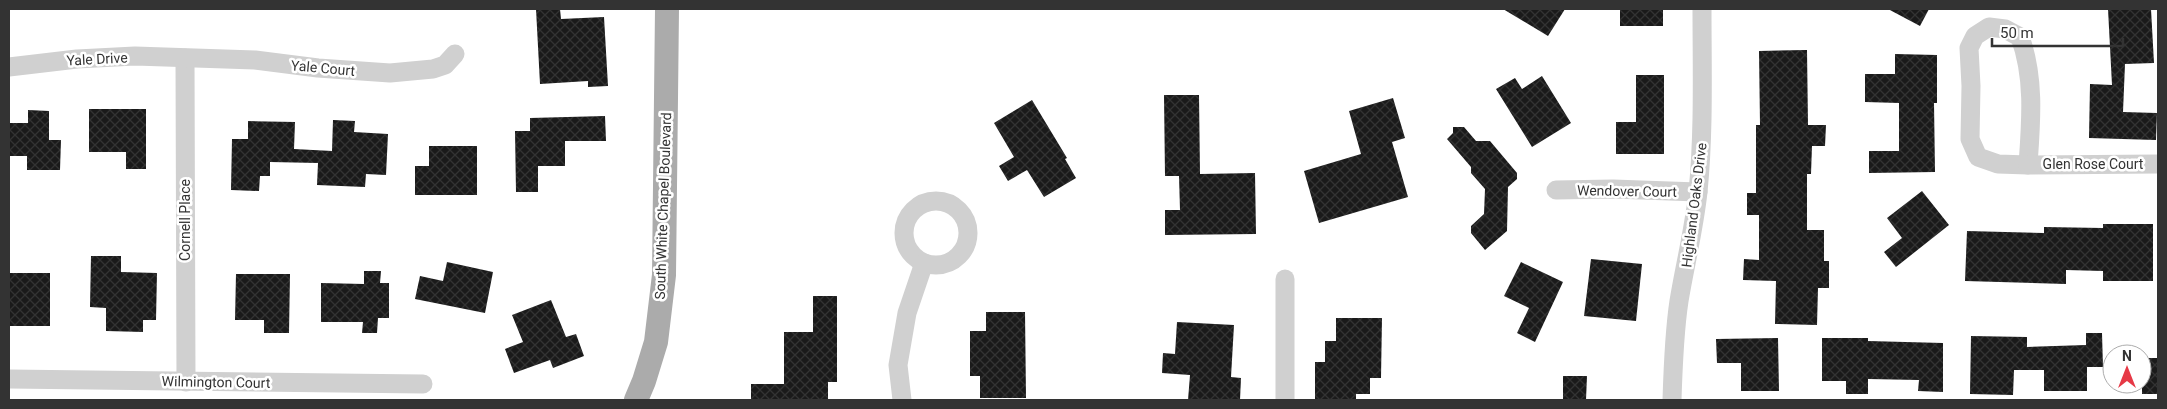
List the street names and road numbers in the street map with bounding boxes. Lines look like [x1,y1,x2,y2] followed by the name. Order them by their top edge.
[66,49,128,69] street label: Yale Drive
[290,57,356,79] street label: Yale Court
[652,112,674,300] street label: South White Chapel Boulevard
[1678,142,1710,268] street label: Highland Oaks Drive
[2043,156,2144,172] street label: Glen Rose Court
[177,179,193,261] street label: Cornell Place
[1577,182,1678,200] street label: Wendover Court
[162,373,271,391] street label: Wilmington Court

